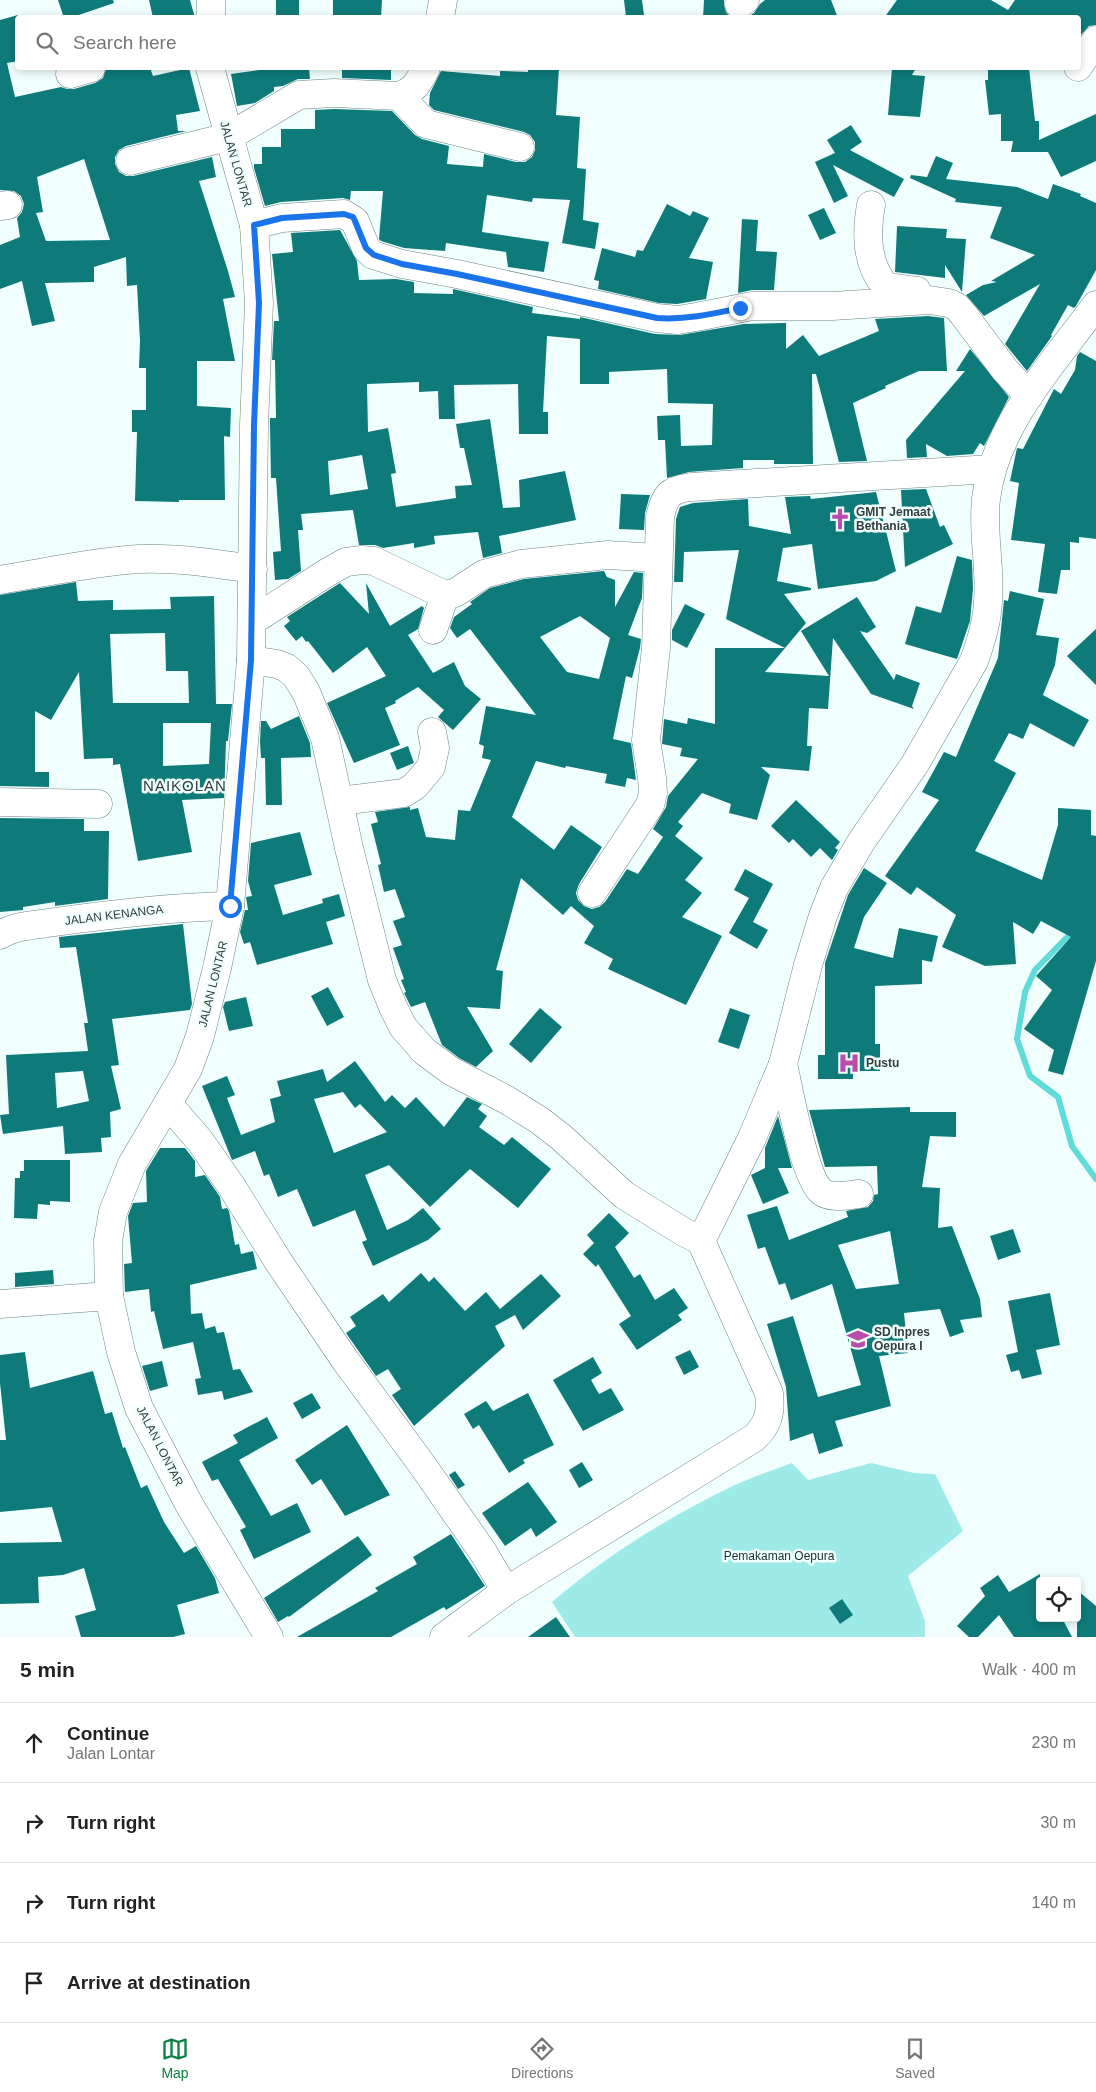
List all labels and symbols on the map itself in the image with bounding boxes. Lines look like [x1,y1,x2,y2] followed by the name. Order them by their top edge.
[217,120,255,209] street label: JALAN LONTAR
[729,297,752,320] route end
[856,505,931,533] place label: GMIT Jemaat Bethania
[827,506,853,532] church icon: GMIT Jemaat Bethania
[143,777,227,794] district label: NAIKOLAN
[219,895,242,918] route start
[64,902,164,928] street label: JALAN KENANGA
[196,939,231,1029] street label: JALAN LONTAR
[836,1050,862,1076] hospital icon: Pustu
[866,1056,899,1070] place label: Pustu
[874,1325,930,1353] place label: SD Inpres Oepura I
[845,1326,871,1352] school or university icon: SD Inpres Oepura I
[134,1403,186,1489] street label: JALAN LONTAR
[724,1549,835,1563] park label: Pemakaman Oepura

